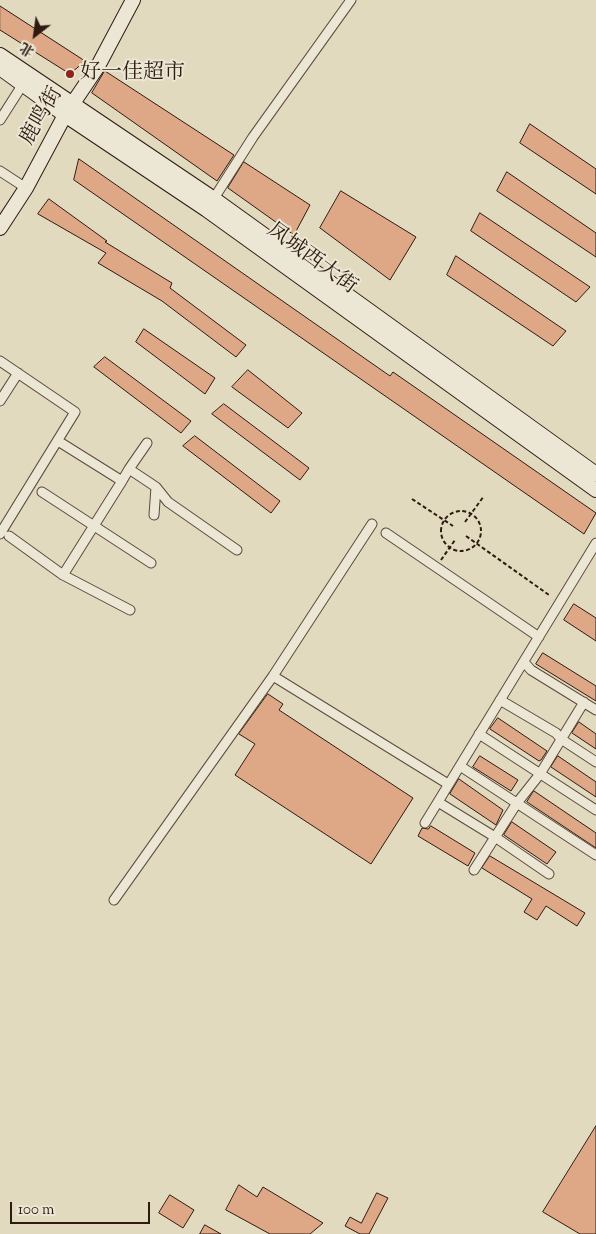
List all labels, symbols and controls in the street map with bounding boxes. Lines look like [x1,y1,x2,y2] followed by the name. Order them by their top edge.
[10,10,60,60] north arrow
[16,36,39,60] text: 北
[80,61,185,87] place label: 好一佳超市
[64,68,76,80] marker: 好一佳超市
[16,83,70,151] street label: 鹿鸣街
[261,219,361,301] street label: 凤城西大街
[12,1192,152,1224] scale bar
[18,1200,54,1221] text: 100 m

